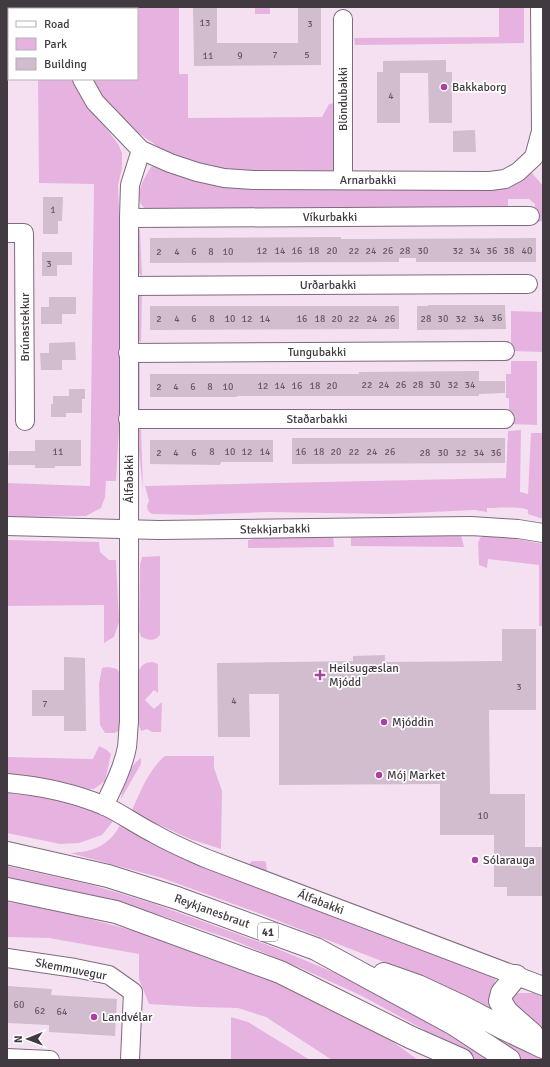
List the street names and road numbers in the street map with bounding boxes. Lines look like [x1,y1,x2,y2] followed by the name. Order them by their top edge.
[336,67,351,131] street label: Blöndubakki
[340,173,396,188] street label: Arnarbakki
[303,210,357,225] street label: Víkurbakki
[300,278,356,293] street label: Urðarbakki
[18,292,33,361] street label: Brúnastekkur
[288,345,346,360] street label: Tungubakki
[286,412,348,427] street label: Staðarbakki
[122,455,137,503] street label: Álfabakki
[240,521,310,538] street label: Stekkjarbakki
[296,887,346,918] street label: Álfabakki
[172,891,252,932] street label: Reykjanesbraut
[258,923,278,941] road number: 41
[34,955,109,984] street label: Skemmuvegur

